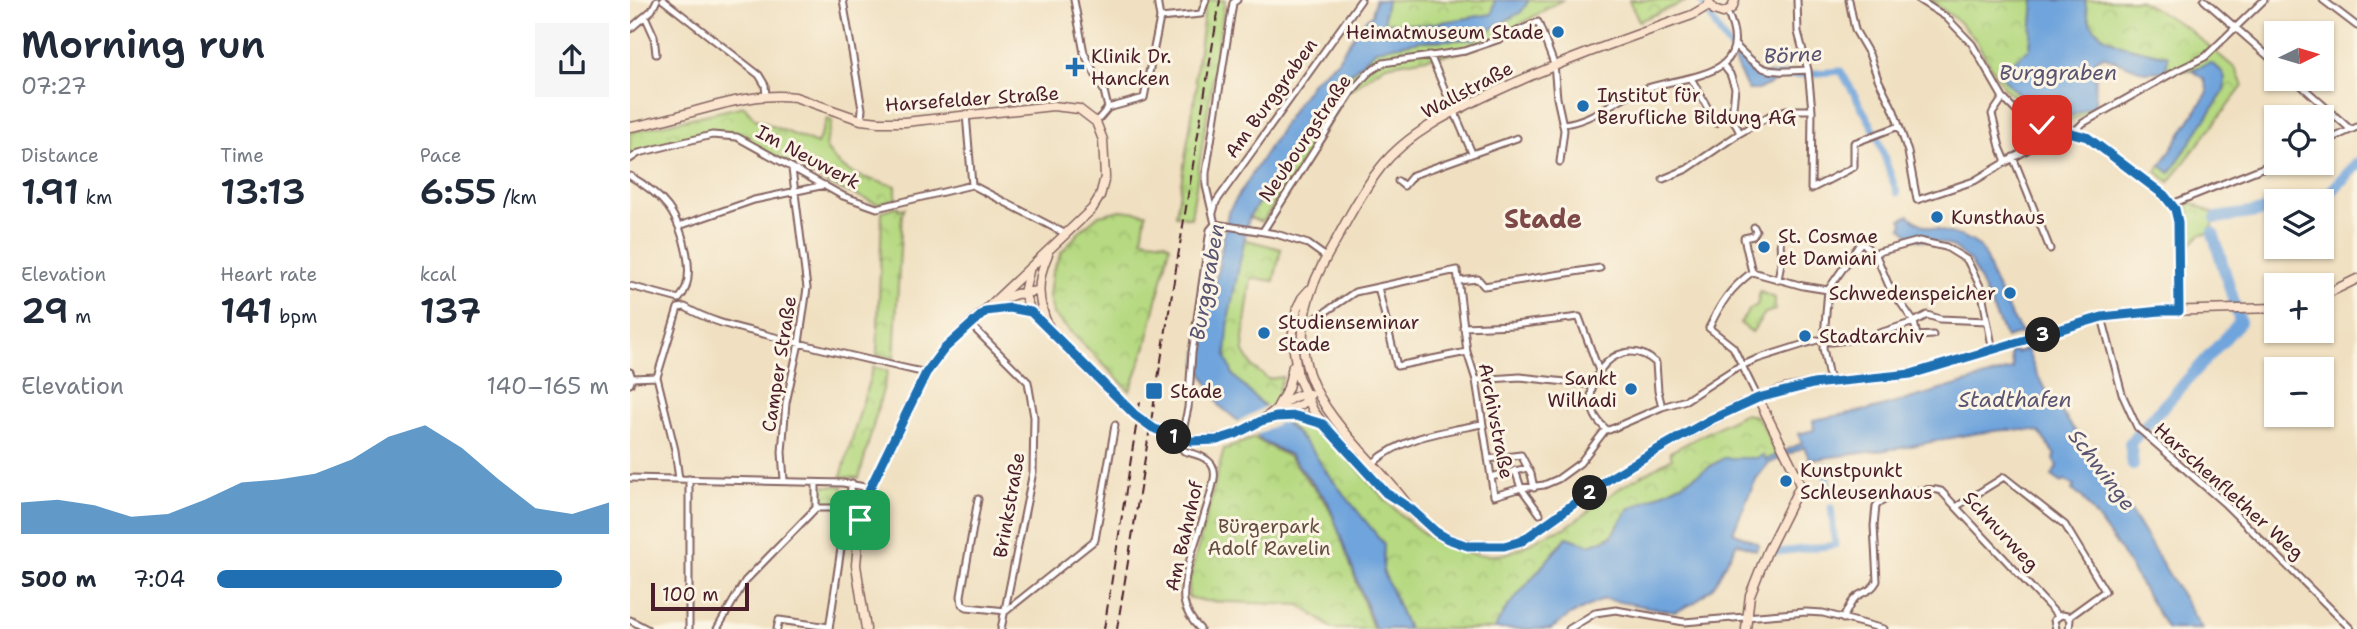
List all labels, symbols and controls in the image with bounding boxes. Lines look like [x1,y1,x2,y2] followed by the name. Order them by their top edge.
[21,19,265,70] text: Morning run
[1346,20,1544,45] place label: Heimatmuseum Stade
[2264,21,2334,91] north arrow
[2264,21,2334,427] map controls
[535,23,609,97] button: share
[1550,24,1566,40] marker: Heimatmuseum Stade
[1219,33,1323,163] street label: Am Burggraben
[1763,39,1823,71] water label: Börne
[1091,44,1171,91] place label: Klinik Dr. Hancken
[1417,55,1517,125] street label: Wallstraße
[1065,57,1085,77] marker: Klinik Dr. Hancken
[1999,59,2117,87] water label: Burggraben
[1253,69,1357,207] street label: Neubourgstraße
[21,71,87,101] text: 07:27
[884,80,1060,118] street label: Harsefelder Straße
[1597,83,1796,130] place label: Institut für Berufliche Bildung AG
[2012,95,2072,155] pin
[1575,98,1591,114] marker: Institut für Berufliche Bildung AG
[2264,105,2334,175] button: locate
[2023,106,2061,144] icon: check
[752,119,865,195] street label: Im Neuwerk
[21,143,99,168] text: Distance
[220,143,264,168] text: Time
[420,143,461,168] text: Pace
[21,168,79,215] text: 1.91
[220,168,306,215] text: 13:13
[420,168,497,215] text: 6:55
[79,185,112,210] text: km
[497,185,537,210] text: /km
[2264,189,2334,259] button: layers
[1504,201,1582,236] district label: Stade
[1951,205,2045,230] place label: Kunsthaus
[1929,209,1945,225] marker: Kunsthaus
[1183,221,1231,343] water label: Burggraben
[1778,224,1878,271] place label: St. Cosmae et Damiani
[1756,239,1772,255] marker: St. Cosmae et Damiani
[21,262,106,287] text: Elevation
[220,262,317,287] text: Heart rate
[420,262,457,287] text: kcal
[2264,273,2334,343] button: +
[1829,281,1996,306] place label: Schwedenspeicher
[2002,285,2018,301] marker: Schwedenspeicher
[21,287,68,334] text: 29
[220,287,273,334] text: 141
[420,287,481,334] text: 137
[756,294,802,434] street label: Camper Straße
[68,304,91,329] text: m
[273,304,317,329] text: bpm
[1278,310,1419,357] place label: Studienseminar Stade
[2026,318,2060,352] pin: 3
[2036,322,2049,347] text: 3
[1819,324,1925,349] place label: Stadtarchiv
[1256,325,1272,341] marker: Studienseminar Stade
[1797,328,1813,344] marker: Stadtarchiv
[2264,357,2334,427] button: −
[1473,361,1519,481] street label: Archivstraße
[1547,366,1617,413] place label: Sankt Wilhadi
[21,371,124,401] text: Elevation
[487,371,609,401] text: 140–165 m
[1170,379,1223,404] place label: Stade
[1144,381,1164,401] marker: Stade
[1623,381,1639,397] marker: Sankt Wilhadi
[1958,386,2072,414] water label: Stadthafen
[2149,417,2309,565] street label: Harschenflether Weg
[1156,420,1192,454] pin: 1
[2062,423,2142,517] water label: Schwinge
[1169,424,1178,449] text: 1
[987,450,1031,560] street label: Brinkstraße
[1800,458,1933,505] place label: Kunstpunkt Schleusenhaus
[1778,473,1794,489] marker: Kunstpunkt Schleusenhaus
[1572,476,1608,510] pin: 2
[1159,477,1209,594] street label: Am Bahnhof
[1583,480,1596,505] text: 2
[1958,486,2044,576] street label: Schnurweg
[830,490,890,550] pin
[841,501,879,539] icon: arrive
[1208,514,1330,561] park label: Bürgerpark Adolf Ravelin
[21,564,96,594] text: 500 m
[133,564,185,594] text: 7:04
[651,580,749,612] scale bar
[662,582,719,607] text: 100 m

